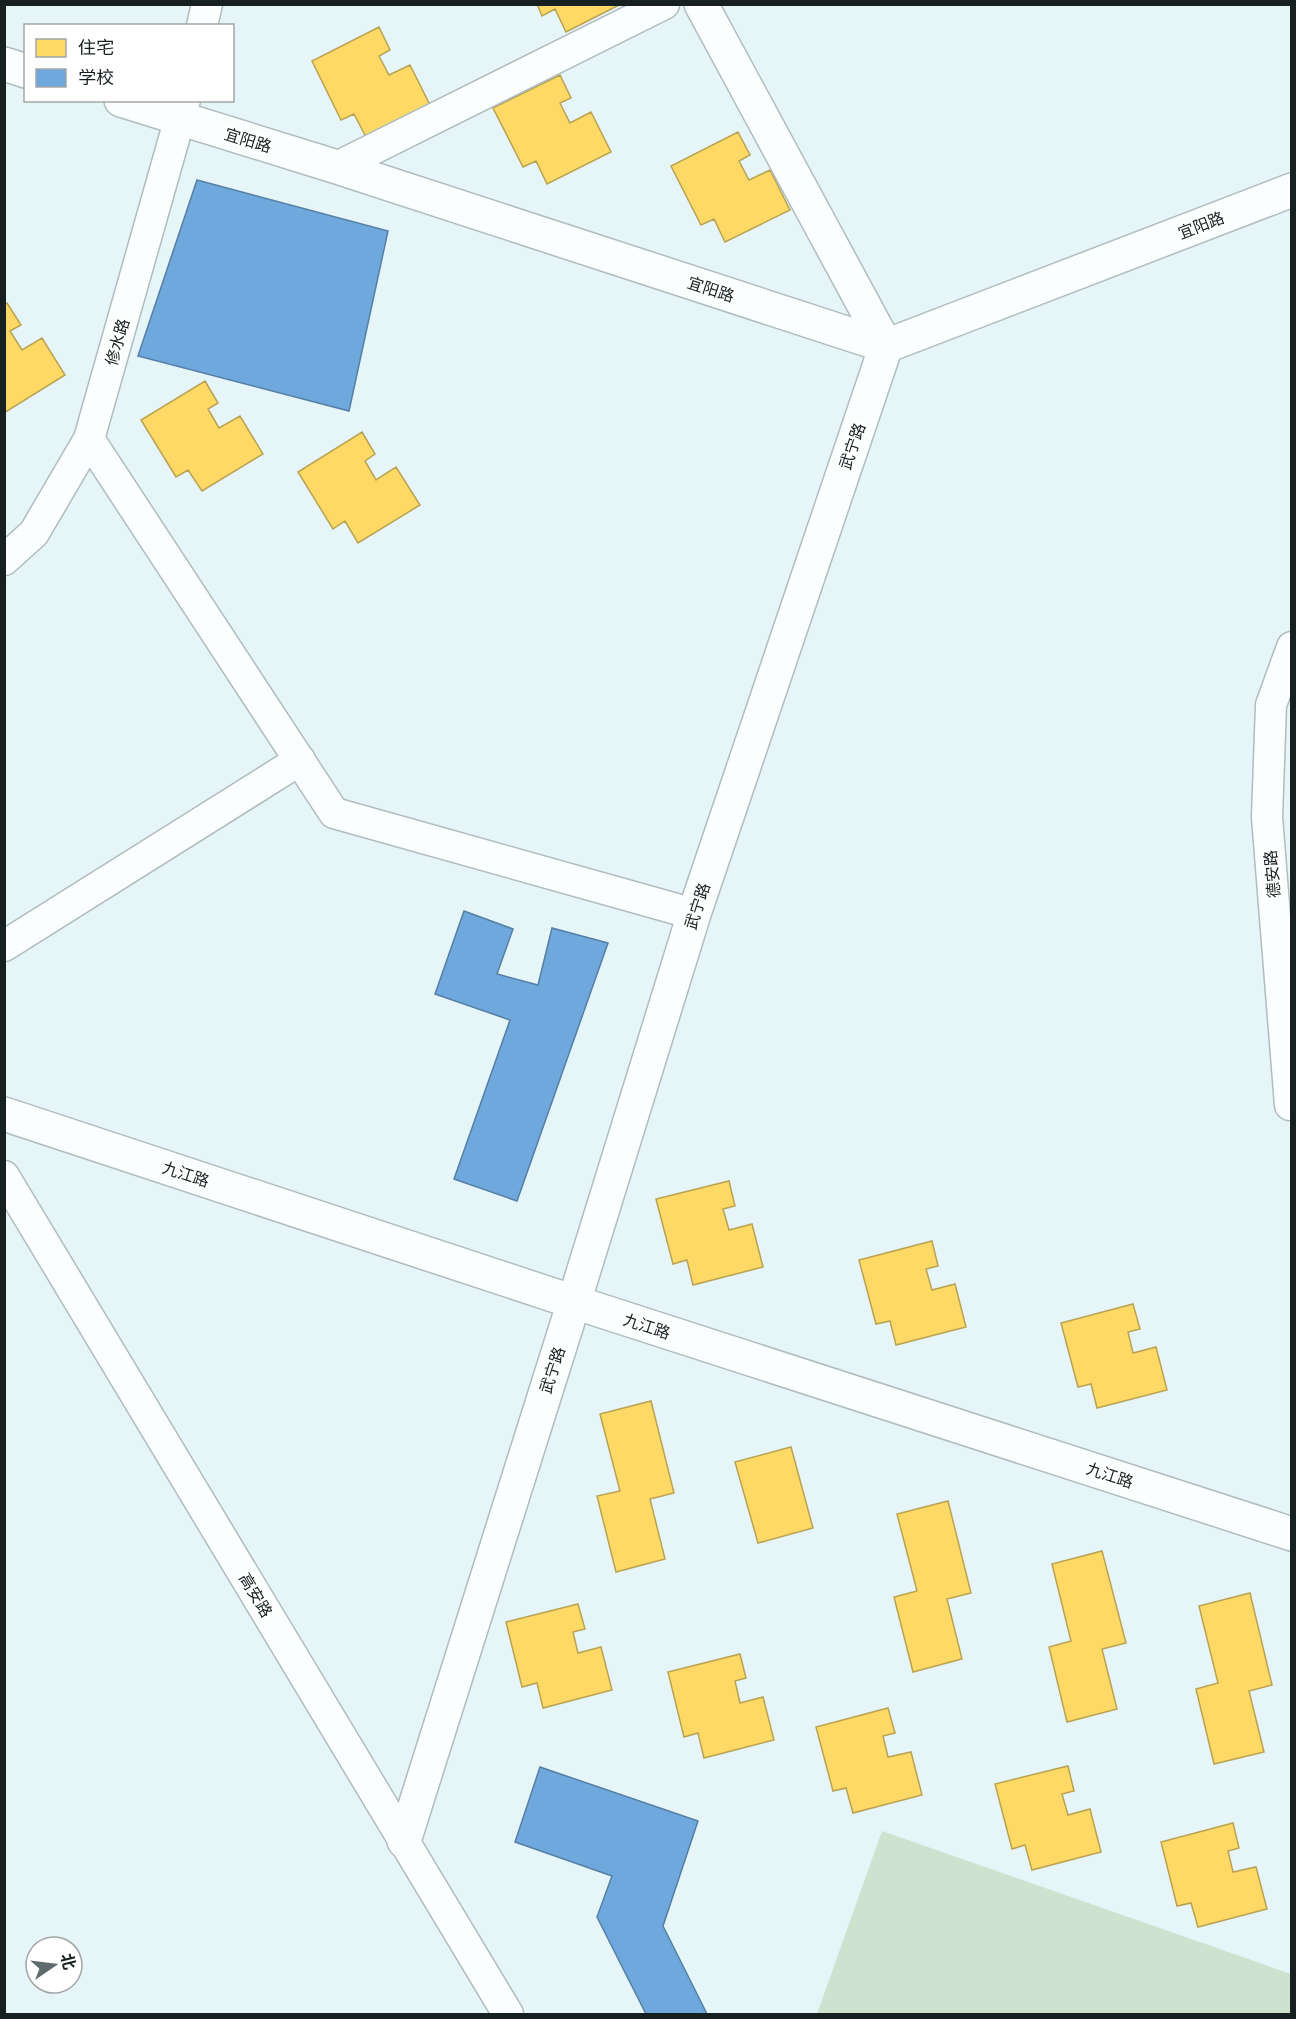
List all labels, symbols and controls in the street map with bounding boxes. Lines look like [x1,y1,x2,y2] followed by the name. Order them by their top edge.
[24,24,234,102] legend
[78,37,114,58] text: 住宅
[78,67,114,88] text: 学校
[222,124,274,157] street label: 宜阳路
[1175,208,1227,243] street label: 宜阳路
[685,273,737,306] street label: 宜阳路
[102,316,133,368] street label: 修水路
[836,420,869,472] street label: 武宁路
[1261,849,1284,899] street label: 德安路
[681,880,714,932] street label: 武宁路
[160,1158,212,1191] street label: 九江路
[621,1310,673,1343] street label: 九江路
[536,1344,569,1396] street label: 武宁路
[1084,1459,1136,1492] street label: 九江路
[235,1570,276,1621] street label: 高安路
[24,1935,84,1995] north arrow
[57,1951,79,1972] text: 北

